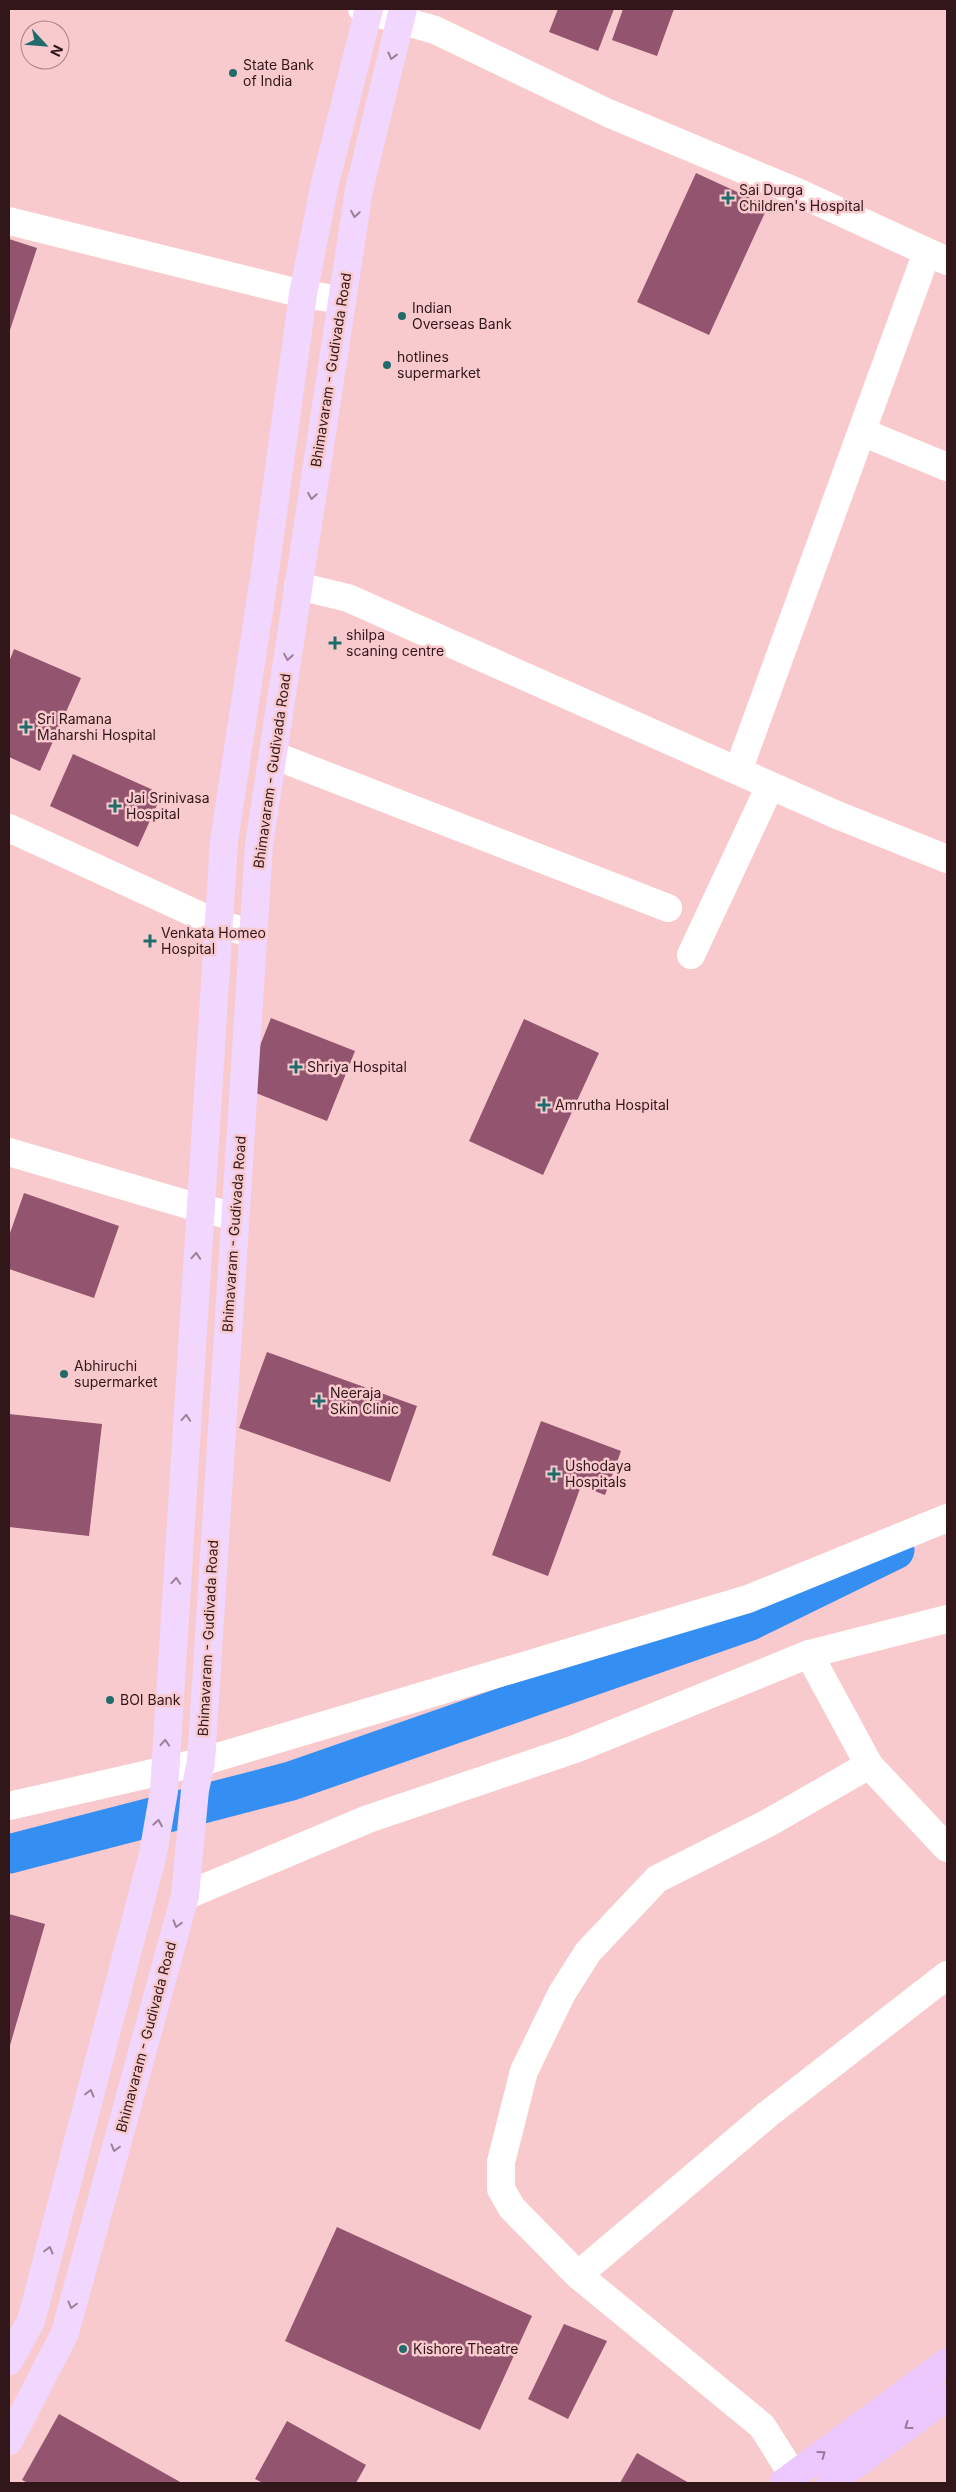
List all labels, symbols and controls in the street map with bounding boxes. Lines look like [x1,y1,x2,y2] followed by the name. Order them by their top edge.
[20,20,70,70] north arrow
[47,42,67,59] text: N
[387,52,398,61] one-way arrow
[243,56,314,89] place label: State Bank of India
[227,67,239,79] marker: State Bank of India
[739,181,864,214] place label: Sai Durga Children's Hospital
[721,191,735,205] marker: Sai Durga Children's Hospital
[350,211,361,219] one-way arrow
[307,271,354,468] street label: Bhimavaram - Gudivada Road
[412,299,512,332] place label: Indian Overseas Bank
[396,310,408,322] marker: Indian Overseas Bank
[397,348,481,381] place label: hotlines supermarket
[381,359,393,371] marker: hotlines supermarket
[307,493,318,501] one-way arrow
[346,626,444,659] place label: shilpa scaning centre
[328,636,342,650] marker: shilpa scaning centre
[283,652,293,661] one-way arrow
[249,672,294,869] street label: Bhimavaram - Gudivada Road
[37,710,156,743] place label: Sri Ramana Maharshi Hospital
[19,720,33,734] marker: Sri Ramana Maharshi Hospital
[126,789,210,822] place label: Jai Srinivasa Hospital
[108,799,122,813] marker: Jai Srinivasa Hospital
[161,924,266,957] place label: Venkata Homeo Hospital
[143,934,157,948] marker: Venkata Homeo Hospital
[307,1058,407,1075] place label: Shriya Hospital
[289,1060,303,1074] marker: Shriya Hospital
[555,1096,669,1113] place label: Amrutha Hospital
[537,1098,551,1112] marker: Amrutha Hospital
[218,1135,249,1333] street label: Bhimavaram - Gudivada Road
[191,1252,202,1260] one-way arrow
[74,1357,158,1390] place label: Abhiruchi supermarket
[58,1368,70,1380] marker: Abhiruchi supermarket
[330,1384,399,1417] place label: Neeraja Skin Clinic
[312,1394,326,1408] marker: Neeraja Skin Clinic
[180,1414,191,1422] one-way arrow
[565,1457,631,1490] place label: Ushodaya Hospitals
[547,1467,561,1481] marker: Ushodaya Hospitals
[194,1539,221,1737] street label: Bhimavaram - Gudivada Road
[170,1576,181,1584] one-way arrow
[120,1691,181,1708] place label: BOI Bank
[104,1694,116,1706] marker: BOI Bank
[160,1738,171,1746] one-way arrow
[153,1818,163,1827] one-way arrow
[172,1920,183,1929] one-way arrow
[112,1940,179,2134] street label: Bhimavaram - Gudivada Road
[85,2090,95,2098] one-way arrow
[110,2144,121,2153] one-way arrow
[44,2247,54,2255] one-way arrow
[67,2301,78,2310] one-way arrow
[413,2340,518,2357] place label: Kishore Theatre
[397,2343,409,2355] marker: Kishore Theatre
[904,2420,914,2429] one-way arrow
[816,2452,825,2460] one-way arrow

